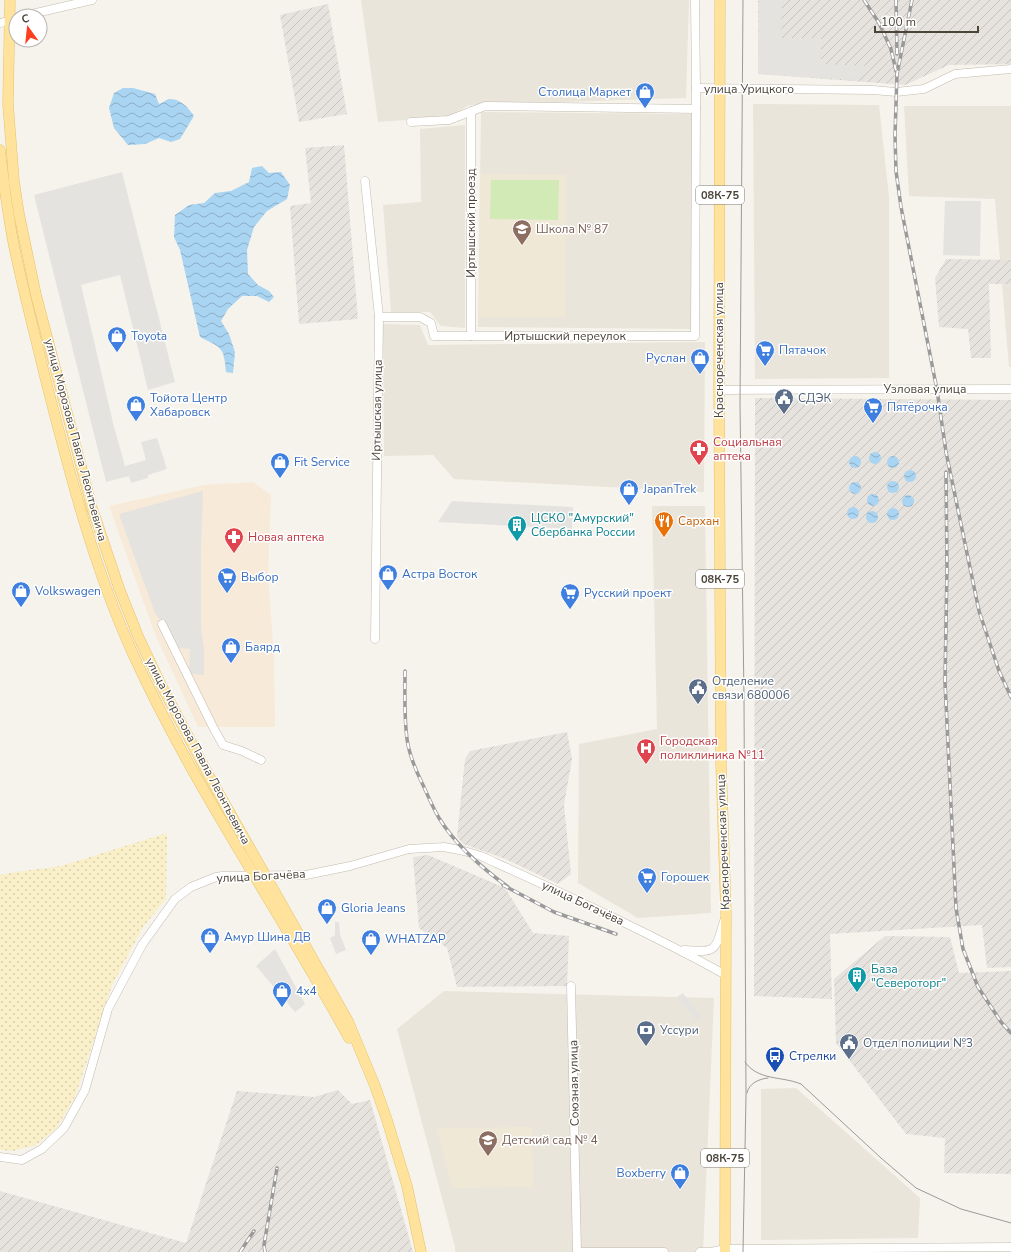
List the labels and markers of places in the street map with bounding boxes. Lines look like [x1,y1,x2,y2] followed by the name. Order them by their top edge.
[634,81,656,109] shop icon: Столица Маркет
[538,84,632,100] place label: Столица Маркет
[511,218,533,246] school or university icon: Школа № 87
[536,221,609,237] place label: Школа № 87
[106,325,128,353] shop icon: Toyota
[131,328,167,344] place label: Toyota
[754,339,776,367] supermarket icon: Пятачок
[779,342,827,358] place label: Пятачок
[689,347,711,375] shop icon: Руслан
[646,350,686,366] place label: Руслан
[773,387,795,415] public building icon: СДЭК
[150,390,227,420] place label: Тойота Центр Хабаровск
[798,390,831,406] place label: СДЭК
[125,394,147,422] shop icon: Тойота Центр Хабаровск
[862,396,884,424] supermarket icon: Пятёрочка
[887,399,948,415] place label: Пятёрочка
[713,434,782,464] place label: Социальная аптека
[688,438,710,466] pharmacy icon: Социальная аптека
[269,451,291,479] shop icon: Fit Service
[294,454,350,470] place label: Fit Service
[618,478,640,506] shop icon: JapanTrek
[642,481,697,497] place label: JapanTrek
[531,510,635,540] place label: ЦСКО "Амурский" Сбербанка России
[653,510,675,538] restaurant icon: Сархан
[678,513,719,529] place label: Сархан
[506,514,528,542] building icon: ЦСКО "Амурский" Сбербанка России
[223,526,245,554] pharmacy icon: Новая аптека
[248,529,325,545] place label: Новая аптека
[377,563,399,591] shop icon: Астра Восток
[216,566,238,594] supermarket icon: Выбор
[402,566,478,582] place label: Астра Восток
[241,569,279,585] place label: Выбор
[10,580,32,608] shop icon: Volkswagen
[559,582,581,610] supermarket icon: Русский проект
[34,583,101,599] place label: Volkswagen
[584,585,672,601] place label: Русский проект
[220,636,242,664] shop icon: Баярд
[245,639,280,655] place label: Баярд
[712,673,790,703] place label: Отделение связи 680006
[687,677,709,705] public building icon: Отделение связи 680006
[660,733,765,763] place label: Городская поликлиника №11
[635,737,657,765] hospital icon: Городская поликлиника №11
[636,866,658,894] supermarket icon: Горошек
[661,869,710,885] place label: Горошек
[316,897,338,925] shop icon: Gloria Jeans
[341,900,406,916] place label: Gloria Jeans
[199,926,221,954] shop icon: Амур Шина ДВ
[360,928,382,956] shop icon: WHATZAP
[224,929,311,945] place label: Амур Шина ДВ
[385,931,446,947] place label: WHATZAP
[871,961,946,991] place label: База "Североторг"
[846,965,868,993] building icon: База "Североторг"
[271,980,293,1008] shop icon: 4х4
[296,983,317,999] place label: 4х4
[635,1019,657,1047] bank icon: Уссури
[659,1022,699,1038] place label: Уссури
[838,1032,860,1060] public building icon: Отдел полиции №3
[863,1035,973,1051] place label: Отдел полиции №3
[764,1045,786,1073] bus stop icon: Стрелки
[789,1048,836,1064] place label: Стрелки
[477,1129,499,1157] school or university icon: Детский сад № 4
[502,1132,598,1148] place label: Детский сад № 4
[669,1162,691,1190] shop icon: Boxberry
[617,1165,667,1181] place label: Boxberry

